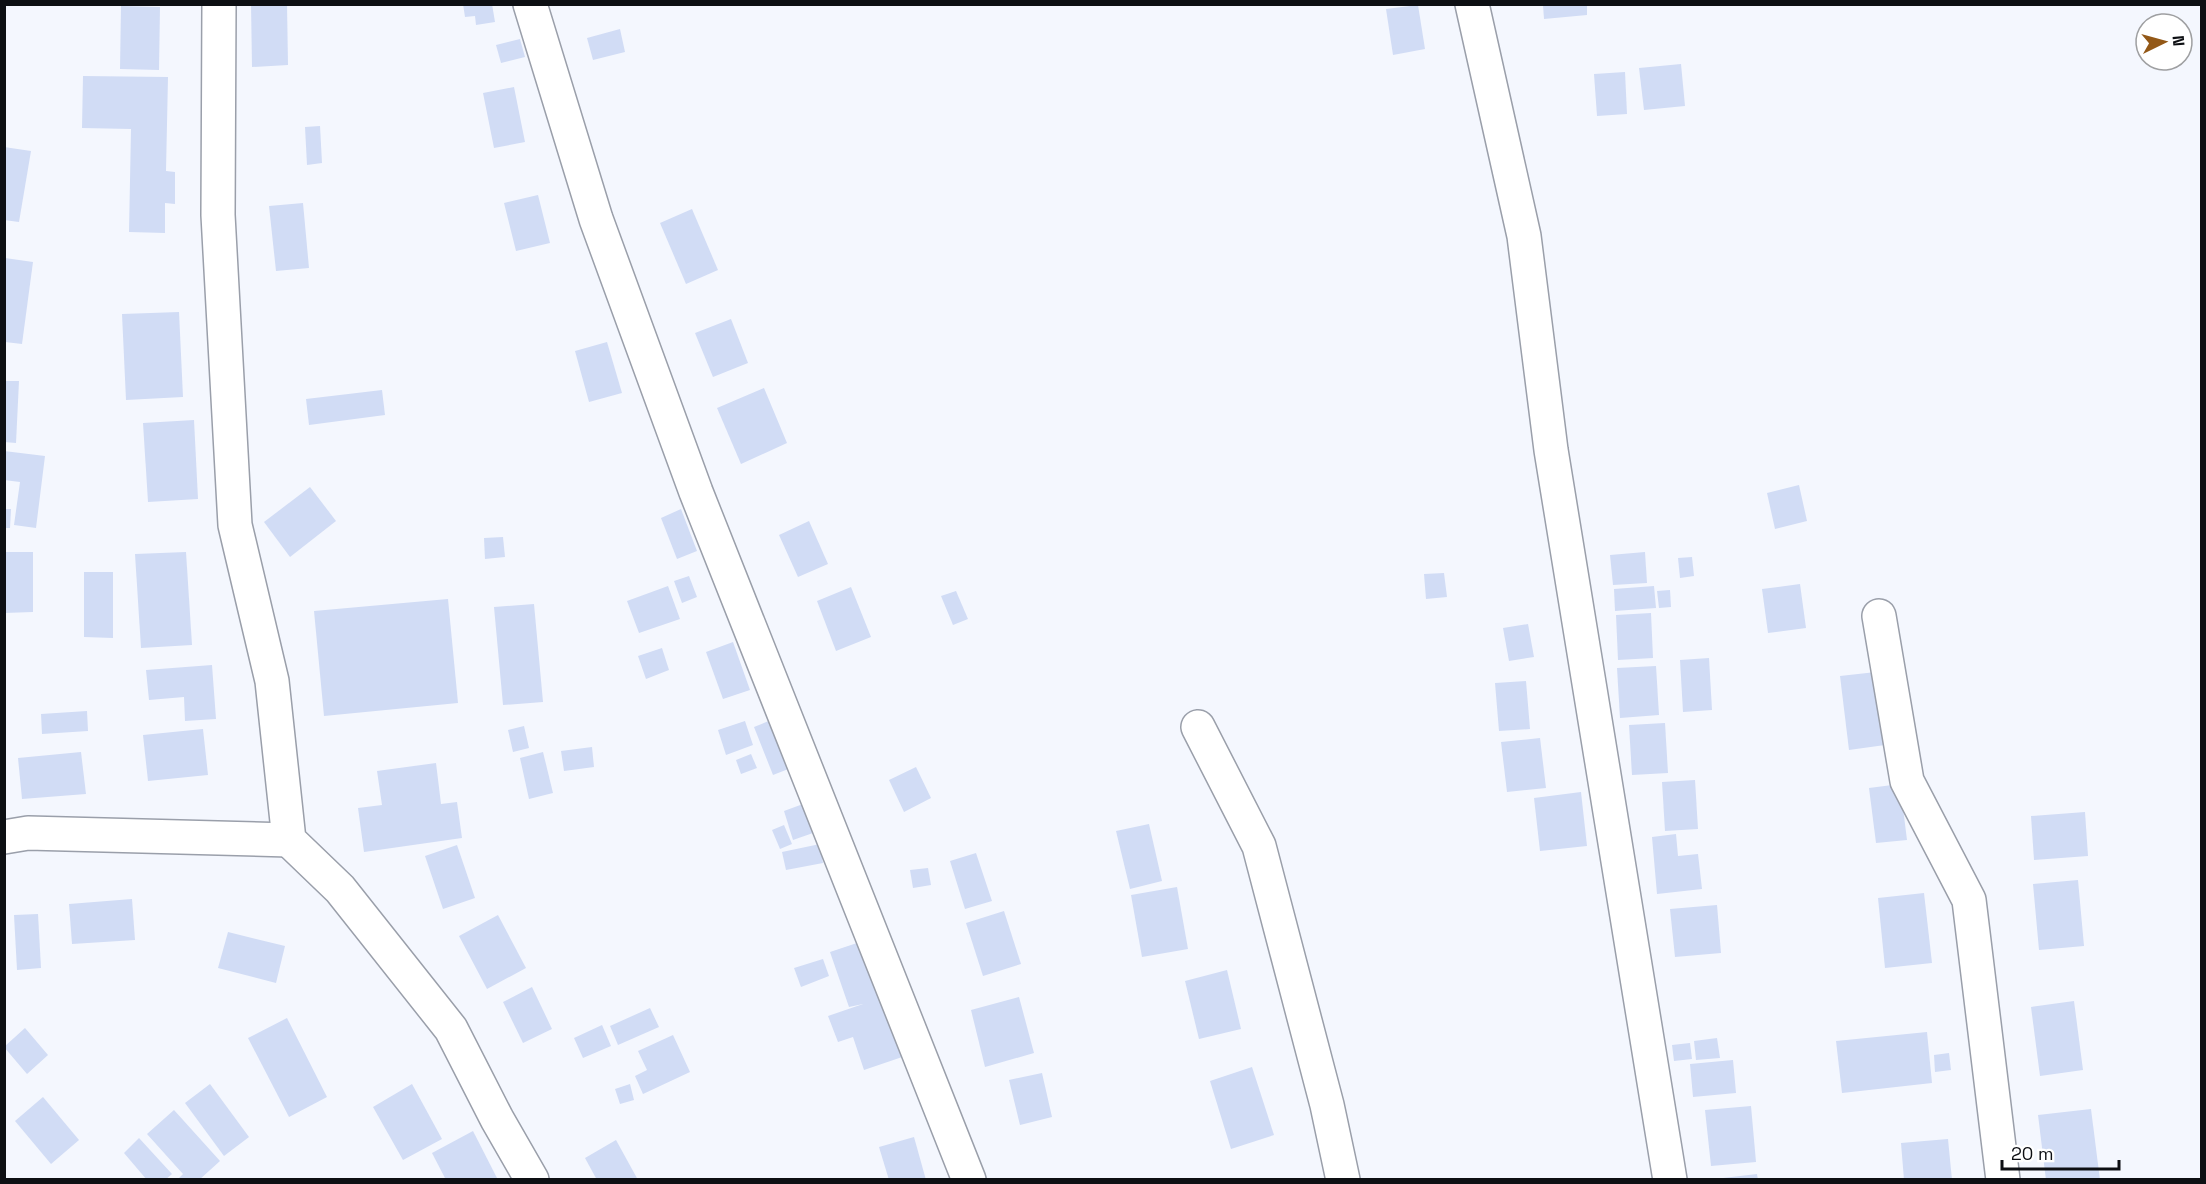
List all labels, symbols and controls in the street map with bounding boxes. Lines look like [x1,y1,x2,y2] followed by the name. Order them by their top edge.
[2134,12,2194,72] north arrow
[2168,34,2189,47] text: N
[2002,1133,2119,1171] scale bar
[2011,1142,2054,1165] text: 20 m

